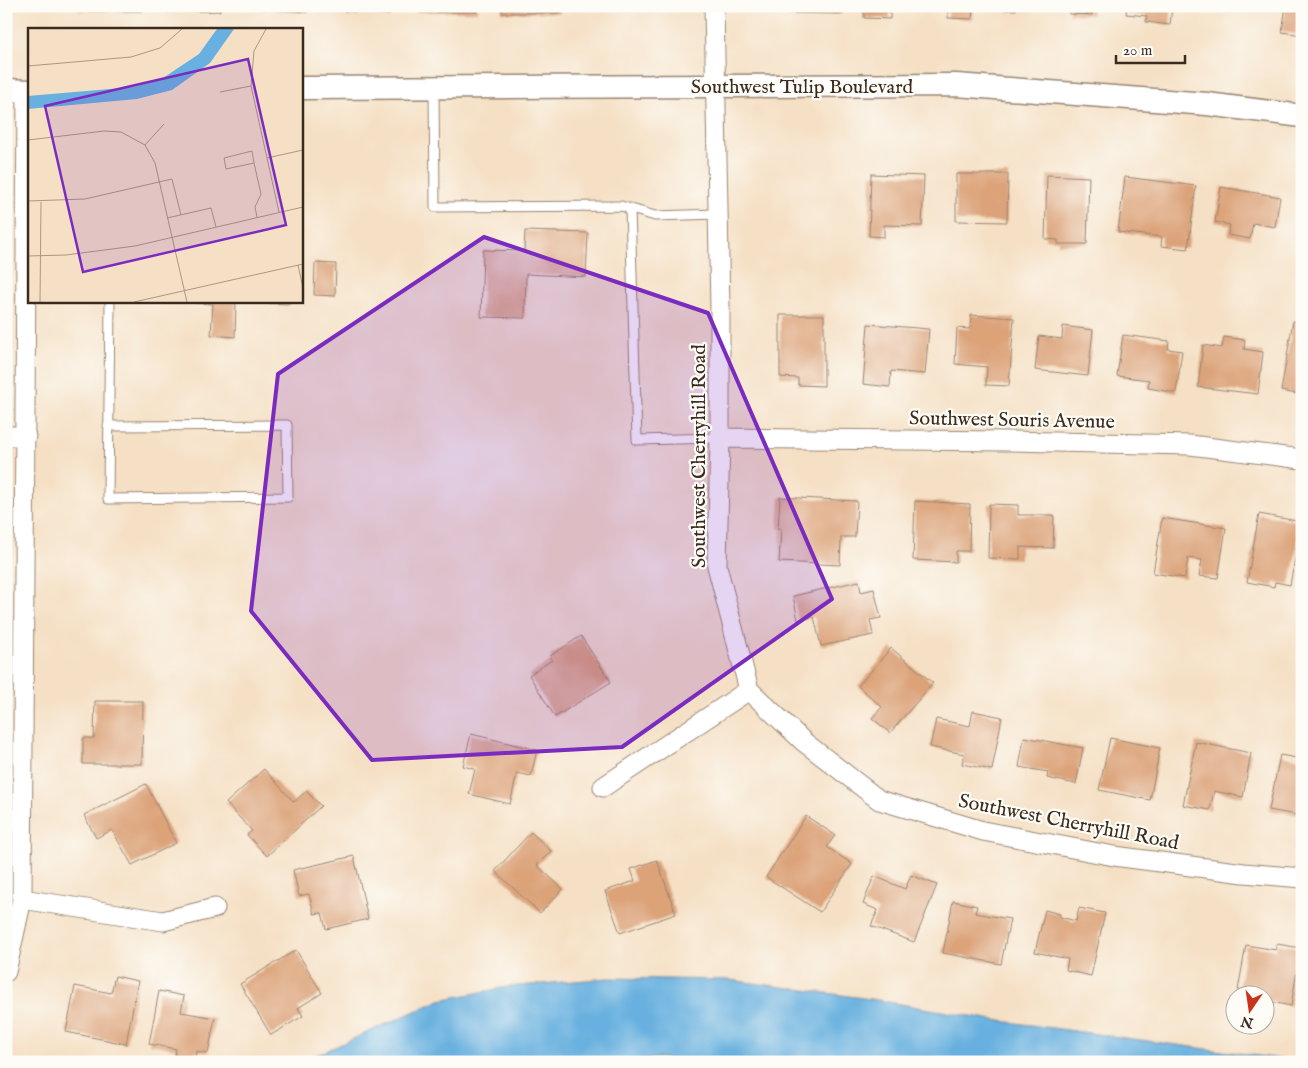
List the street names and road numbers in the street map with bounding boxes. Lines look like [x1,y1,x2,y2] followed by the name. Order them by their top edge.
[691,75,914,100] street label: Southwest Tulip Boulevard
[687,344,712,568] street label: Southwest Cherryhill Road
[909,406,1115,435] street label: Southwest Souris Avenue
[956,789,1181,856] street label: Southwest Cherryhill Road

